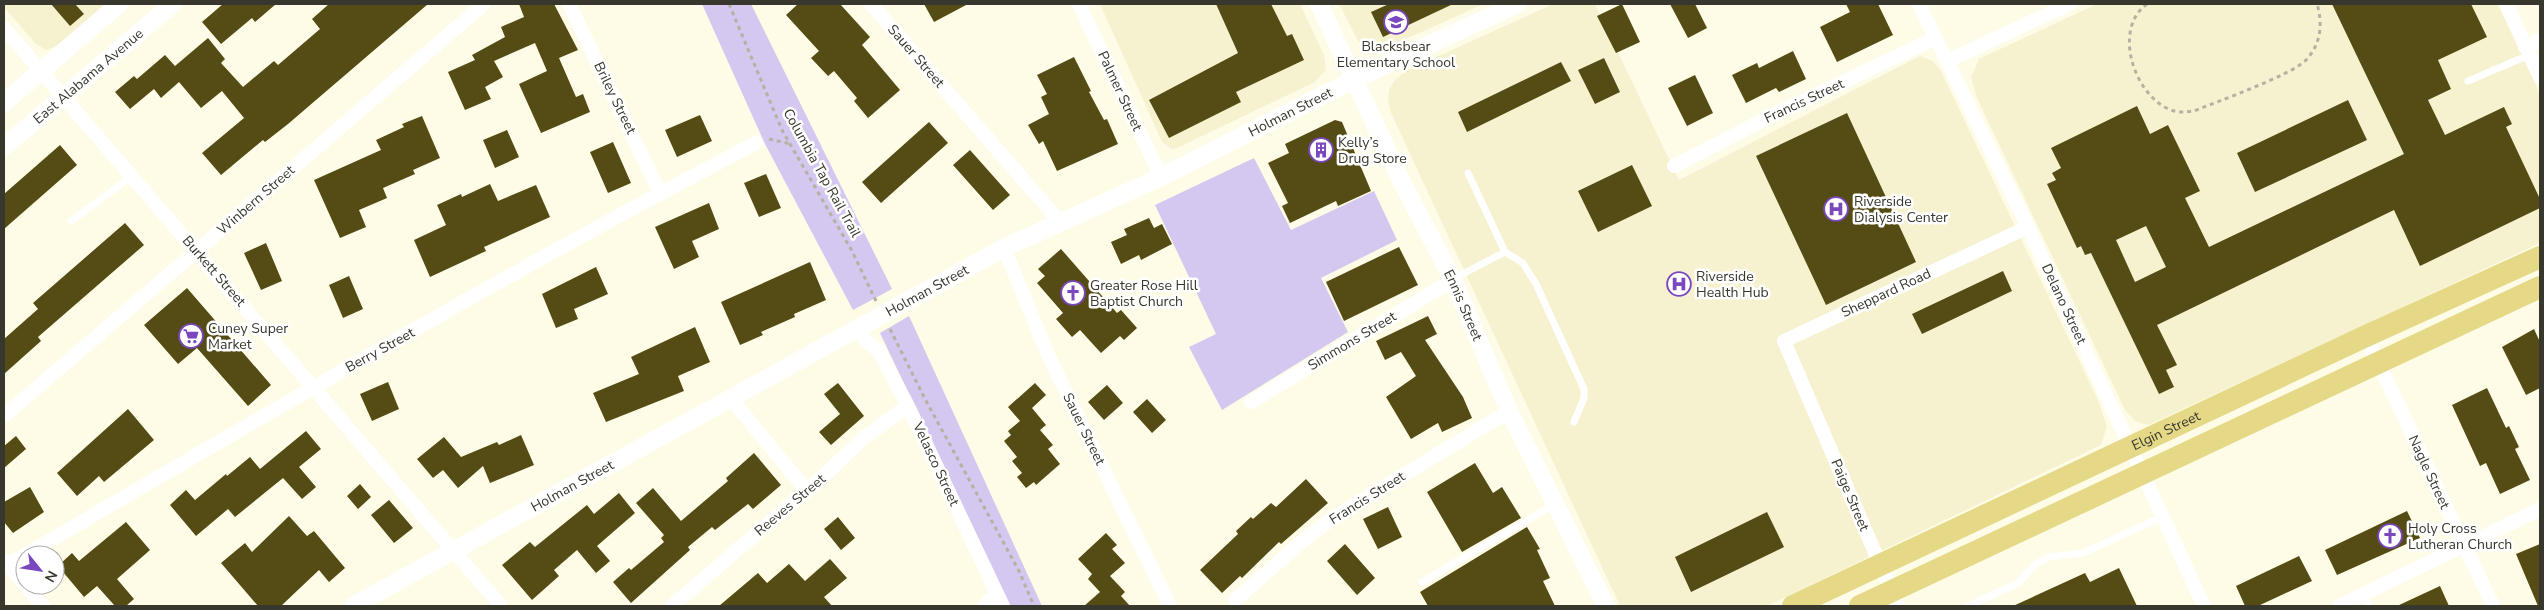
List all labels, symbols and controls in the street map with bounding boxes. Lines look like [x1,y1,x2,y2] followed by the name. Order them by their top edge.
[1383,9,1409,35] school or university icon: Blacksbear Elementary School
[883,20,949,92] street label: Sauer Street
[29,24,147,128] street label: East Alabama Avenue
[1337,37,1456,72] place label: Blacksbear Elementary School
[1093,48,1147,134] street label: Palmer Street
[589,59,641,137] street label: Briley Street
[1761,74,1847,128] street label: Francis Street
[1245,83,1336,141] street label: Holman Street
[779,105,866,242] street label: Columbia Tap Rail Trail
[1338,133,1407,168] place label: Kelly’s Drug Store
[1308,137,1334,163] building icon: Kelly’s Drug Store
[213,161,299,239] street label: Winbern Street
[1854,192,1948,227] place label: Riverside Dialysis Center
[1823,196,1849,222] hospital icon: Riverside Dialysis Center
[178,232,250,311] street label: Burkett Street
[882,260,972,321] street label: Holman Street
[2037,261,2091,347] street label: Delano Street
[1838,264,1934,322] street label: Sheppard Road
[1440,266,1487,344] street label: Ennis Street
[1696,267,1769,302] place label: Riverside Health Hub
[1666,271,1692,297] hospital icon: Riverside Health Hub
[1090,276,1199,311] place label: Greater Rose Hill Baptist Church
[1060,280,1086,306] church icon: Greater Rose Hill Baptist Church
[1304,307,1400,375] street label: Simmons Street
[208,319,288,354] place label: Cuney Super Market
[178,323,204,349] supermarket icon: Cuney Super Market
[342,323,418,377] street label: Berry Street
[1058,390,1110,468] street label: Sauer Street
[2128,406,2203,455] street label: Elgin Street
[908,418,964,509] street label: Velasco Street
[2404,432,2454,512] street label: Nagle Street
[527,455,617,516] street label: Holman Street
[1826,456,1874,534] street label: Paige Street
[1325,467,1409,529] street label: Francis Street
[751,470,830,540] street label: Reeves Street
[2408,519,2512,554] place label: Holy Cross Lutheran Church
[2377,523,2403,549] church icon: Holy Cross Lutheran Church
[15,545,65,595] north arrow
[40,567,62,586] text: N

